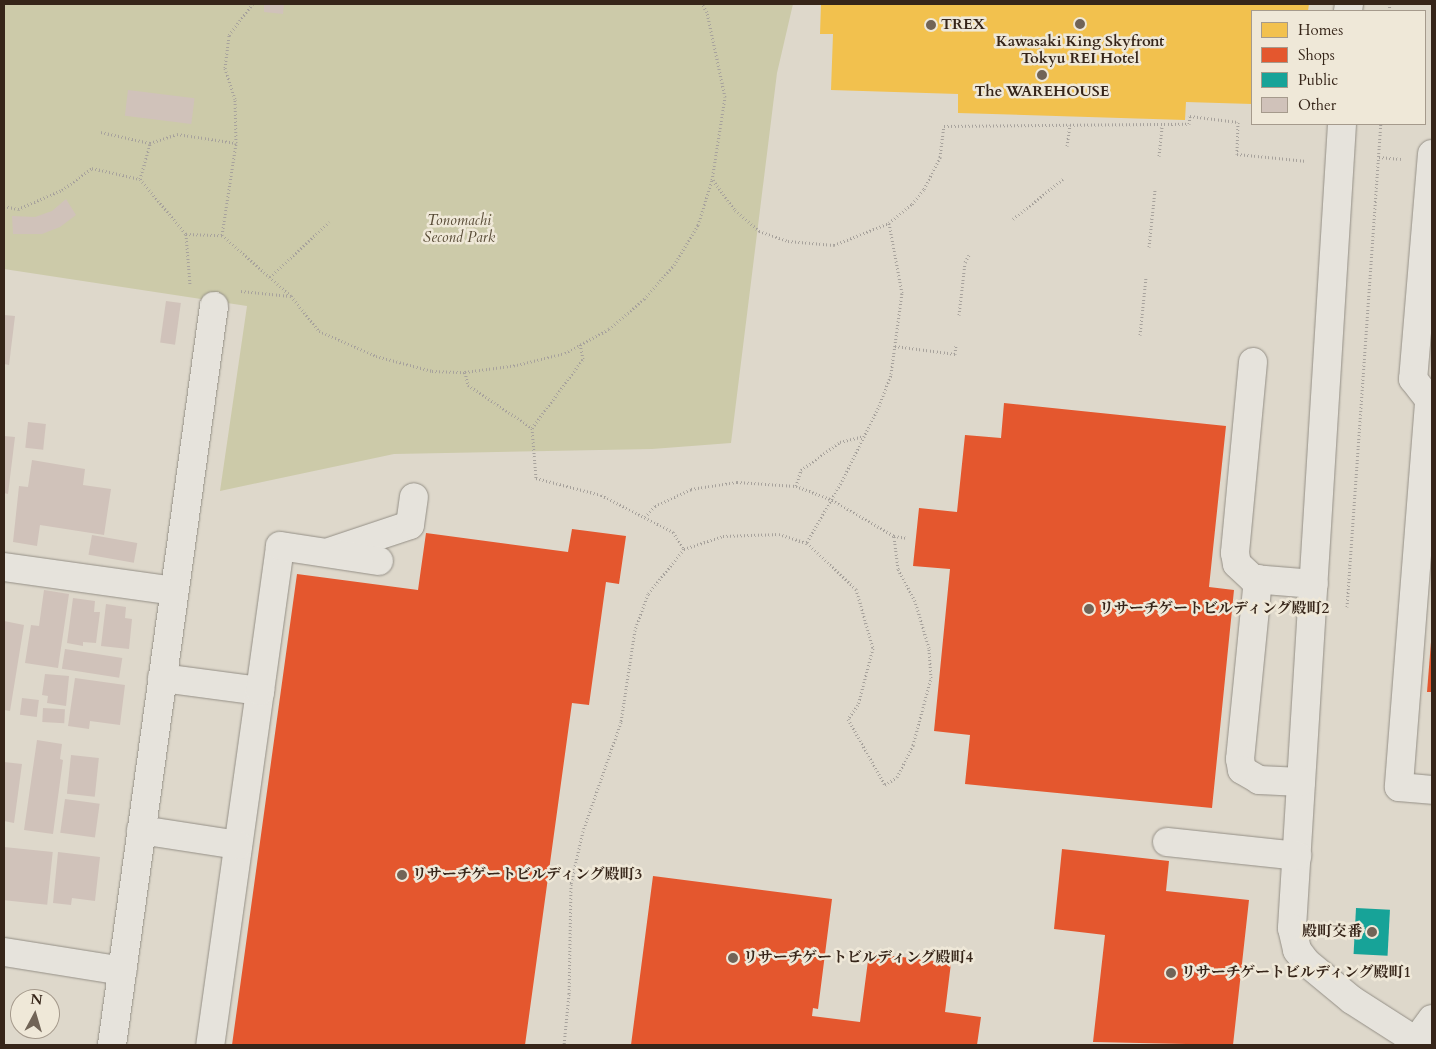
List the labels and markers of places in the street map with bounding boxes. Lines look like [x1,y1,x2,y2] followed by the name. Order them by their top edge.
[941,16,985,34] place label: TREX
[1074,18,1086,30] marker: Kawasaki King Skyfront Tokyu REI Hotel
[925,19,937,31] marker: TREX
[996,32,1164,67] place label: Kawasaki King Skyfront Tokyu REI Hotel
[1036,69,1048,81] marker: The WAREHOUSE
[975,83,1109,101] place label: The WAREHOUSE
[1099,600,1332,618] place label: リサーチゲートビルディング殿町2
[1083,603,1095,615] marker: リサーチゲートビルディング殿町2
[412,866,645,884] place label: リサーチゲートビルディング殿町3
[396,869,408,881] marker: リサーチゲートビルディング殿町3
[1302,923,1362,941] place label: 殿町交番
[1366,926,1378,938] marker: 殿町交番
[743,949,976,967] place label: リサーチゲートビルディング殿町4
[727,952,739,964] marker: リサーチゲートビルディング殿町4
[1181,964,1414,982] place label: リサーチゲートビルディング殿町1
[1165,967,1177,979] marker: リサーチゲートビルディング殿町1

